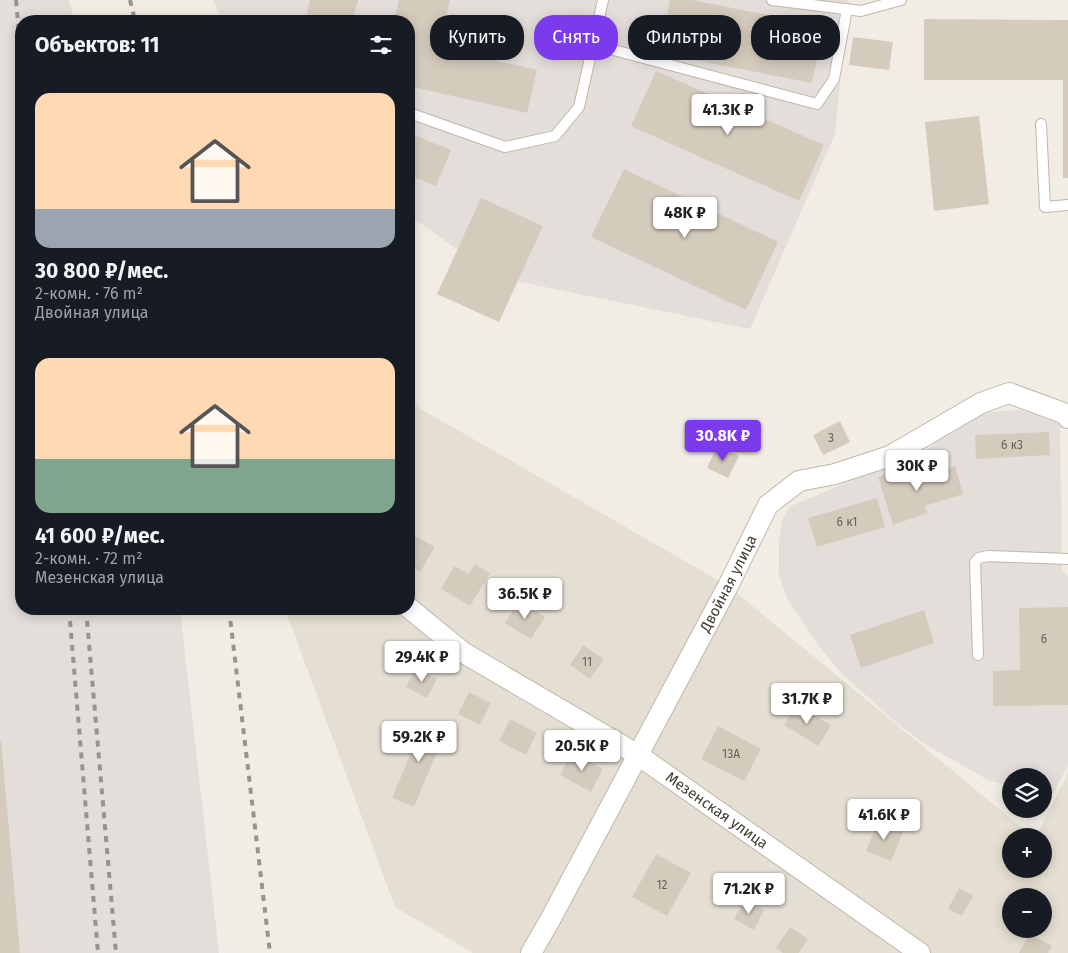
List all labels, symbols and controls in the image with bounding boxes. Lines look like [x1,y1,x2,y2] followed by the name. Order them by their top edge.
[430,15,524,60] chip: Купить
[534,15,618,60] chip: Снять
[628,15,741,60] chip: Фильтры
[751,15,840,60] chip: Новое
[367,31,395,59] icon: filters
[35,32,160,58] text: Объектов: 11
[682,94,774,136] pin: 41.3K ₽
[702,100,754,119] text: 41.3K ₽
[170,126,260,216] icon: home
[650,196,720,239] pin: 48K ₽
[664,203,706,222] text: 48K ₽
[35,258,168,284] text: 30 800 ₽/мес.
[35,284,143,303] text: 2-комн. · 76 m²
[35,303,149,322] text: Двойная улица
[170,391,260,481] icon: home
[677,420,769,462] pin: 30.8K ₽
[696,426,750,445] text: 30.8K ₽
[828,431,834,445] house number: 3
[1001,438,1023,452] house number: 6 к3
[882,450,952,492] pin: 30K ₽
[896,456,938,475] text: 30K ₽
[837,515,857,529] house number: 6 к1
[35,523,165,549] text: 41 600 ₽/мес.
[696,532,761,636] street label: Двойная улица
[35,549,142,568] text: 2-комн. · 72 m²
[35,568,164,587] text: Мезенская улица
[479,578,571,620] pin: 36.5K ₽
[498,584,552,603] text: 36.5K ₽
[1041,632,1047,646] house number: 6
[376,640,468,683] pin: 29.4K ₽
[395,647,449,666] text: 29.4K ₽
[582,655,592,669] house number: 11
[761,682,853,725] pin: 31.7K ₽
[782,689,832,708] text: 31.7K ₽
[373,720,465,763] pin: 59.2K ₽
[393,727,445,746] text: 59.2K ₽
[536,730,628,772] pin: 20.5K ₽
[555,736,609,755] text: 20.5K ₽
[722,747,740,761] house number: 13А
[662,768,771,852] street label: Мезенская улица
[1002,768,1052,938] map controls
[1002,768,1052,818] button: layers
[838,798,930,841] pin: 41.6K ₽
[858,805,910,824] text: 41.6K ₽
[1002,828,1052,878] button: +
[703,872,795,915] pin: 71.2K ₽
[656,878,668,892] house number: 12
[724,879,774,898] text: 71.2K ₽
[1002,888,1052,938] button: −

